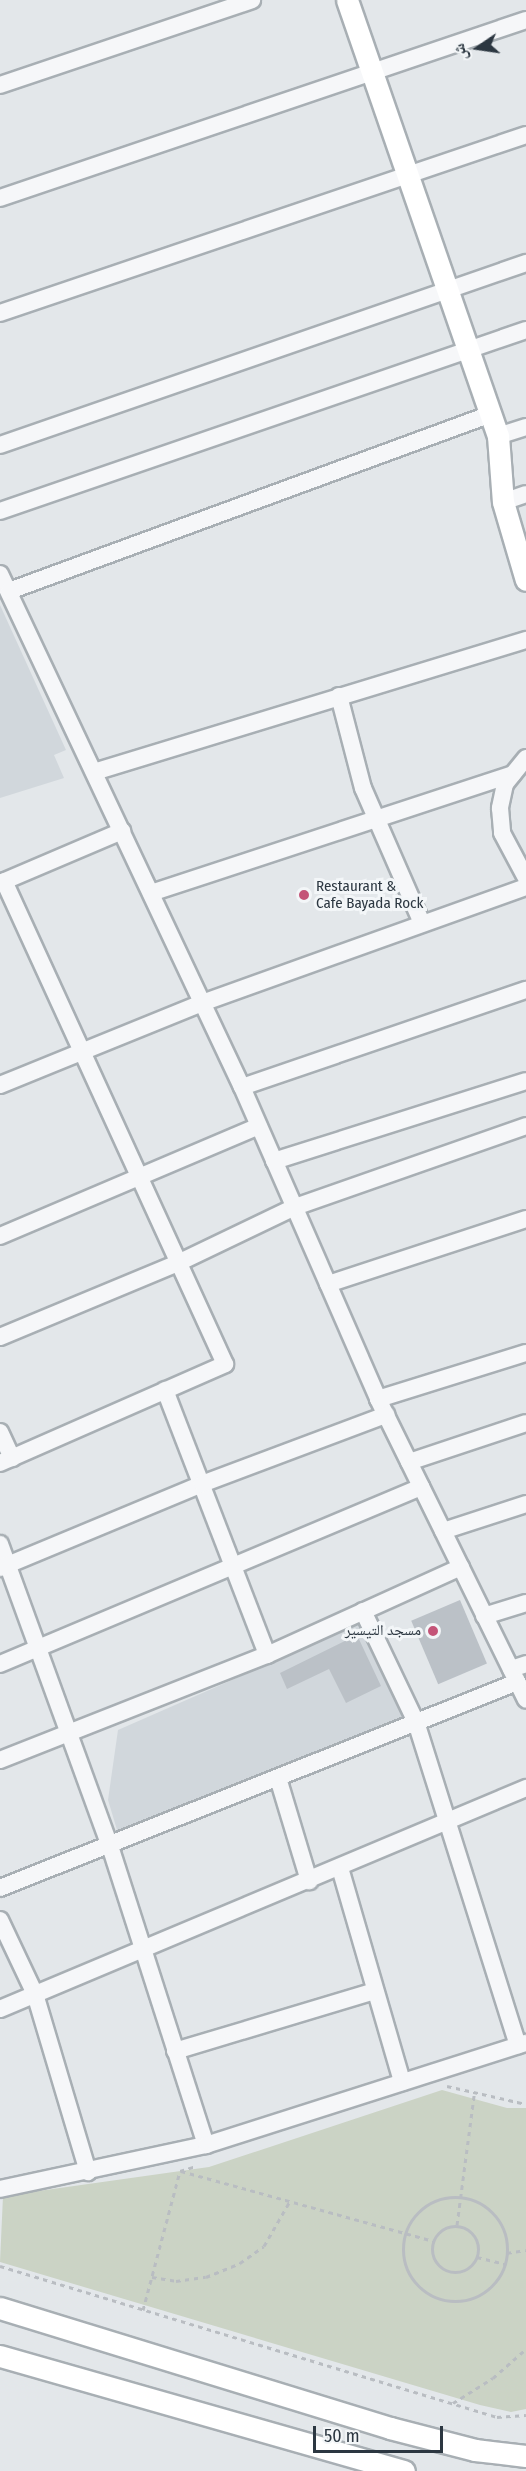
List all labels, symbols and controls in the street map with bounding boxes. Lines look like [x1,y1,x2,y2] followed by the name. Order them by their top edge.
[448,18,508,78] north arrow
[449,42,471,63] text: ش
[316,877,424,912] place label: Restaurant & Cafe Bayada Rock
[297,888,311,902] marker: Restaurant & Cafe Bayada Rock
[345,1622,421,1640] place label: مسجد التيسير
[426,1624,440,1638] marker: مسجد التيسير
[316,2414,446,2452] scale bar
[324,2425,360,2447] text: 50 m

